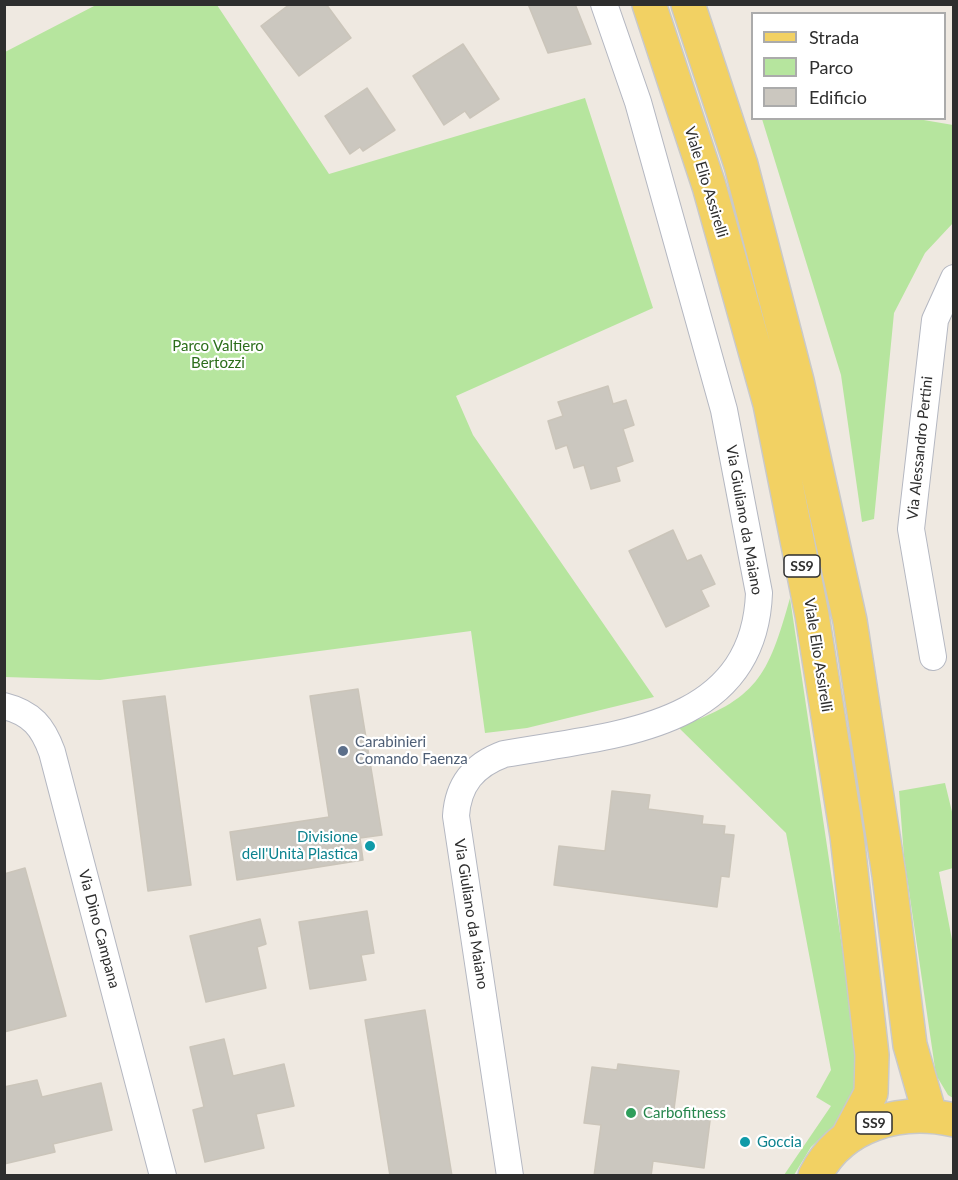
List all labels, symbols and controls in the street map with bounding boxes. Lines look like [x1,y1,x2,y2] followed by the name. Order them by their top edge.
[751,12,946,120] legend
[809,26,859,48] text: Strada
[809,56,853,78] text: Parco
[809,86,867,108] text: Edificio
[681,124,731,240] street label: Viale Elio Assirelli
[172,337,264,372] park label: Parco Valtiero Bertozzi
[903,375,937,521] street label: Via Alessandro Pertini
[722,444,766,596] street label: Via Giuliano da Maiano
[784,555,820,577] road number: SS9
[800,597,836,713] street label: Viale Elio Assirelli
[355,733,468,768] place label: Carabinieri Comando Faenza
[336,744,350,758] marker: Carabinieri Comando Faenza
[242,828,358,863] place label: Divisione dell'Unità Plastica
[450,838,492,990] street label: Via Giuliano da Maiano
[363,839,377,853] marker: Divisione dell'Unità Plastica
[75,868,123,990] street label: Via Dino Campana
[643,1104,726,1122] place label: Carbofitness
[624,1106,638,1120] marker: Carbofitness
[856,1112,892,1134] road number: SS9
[757,1133,802,1151] place label: Goccia
[738,1135,752,1149] marker: Goccia

